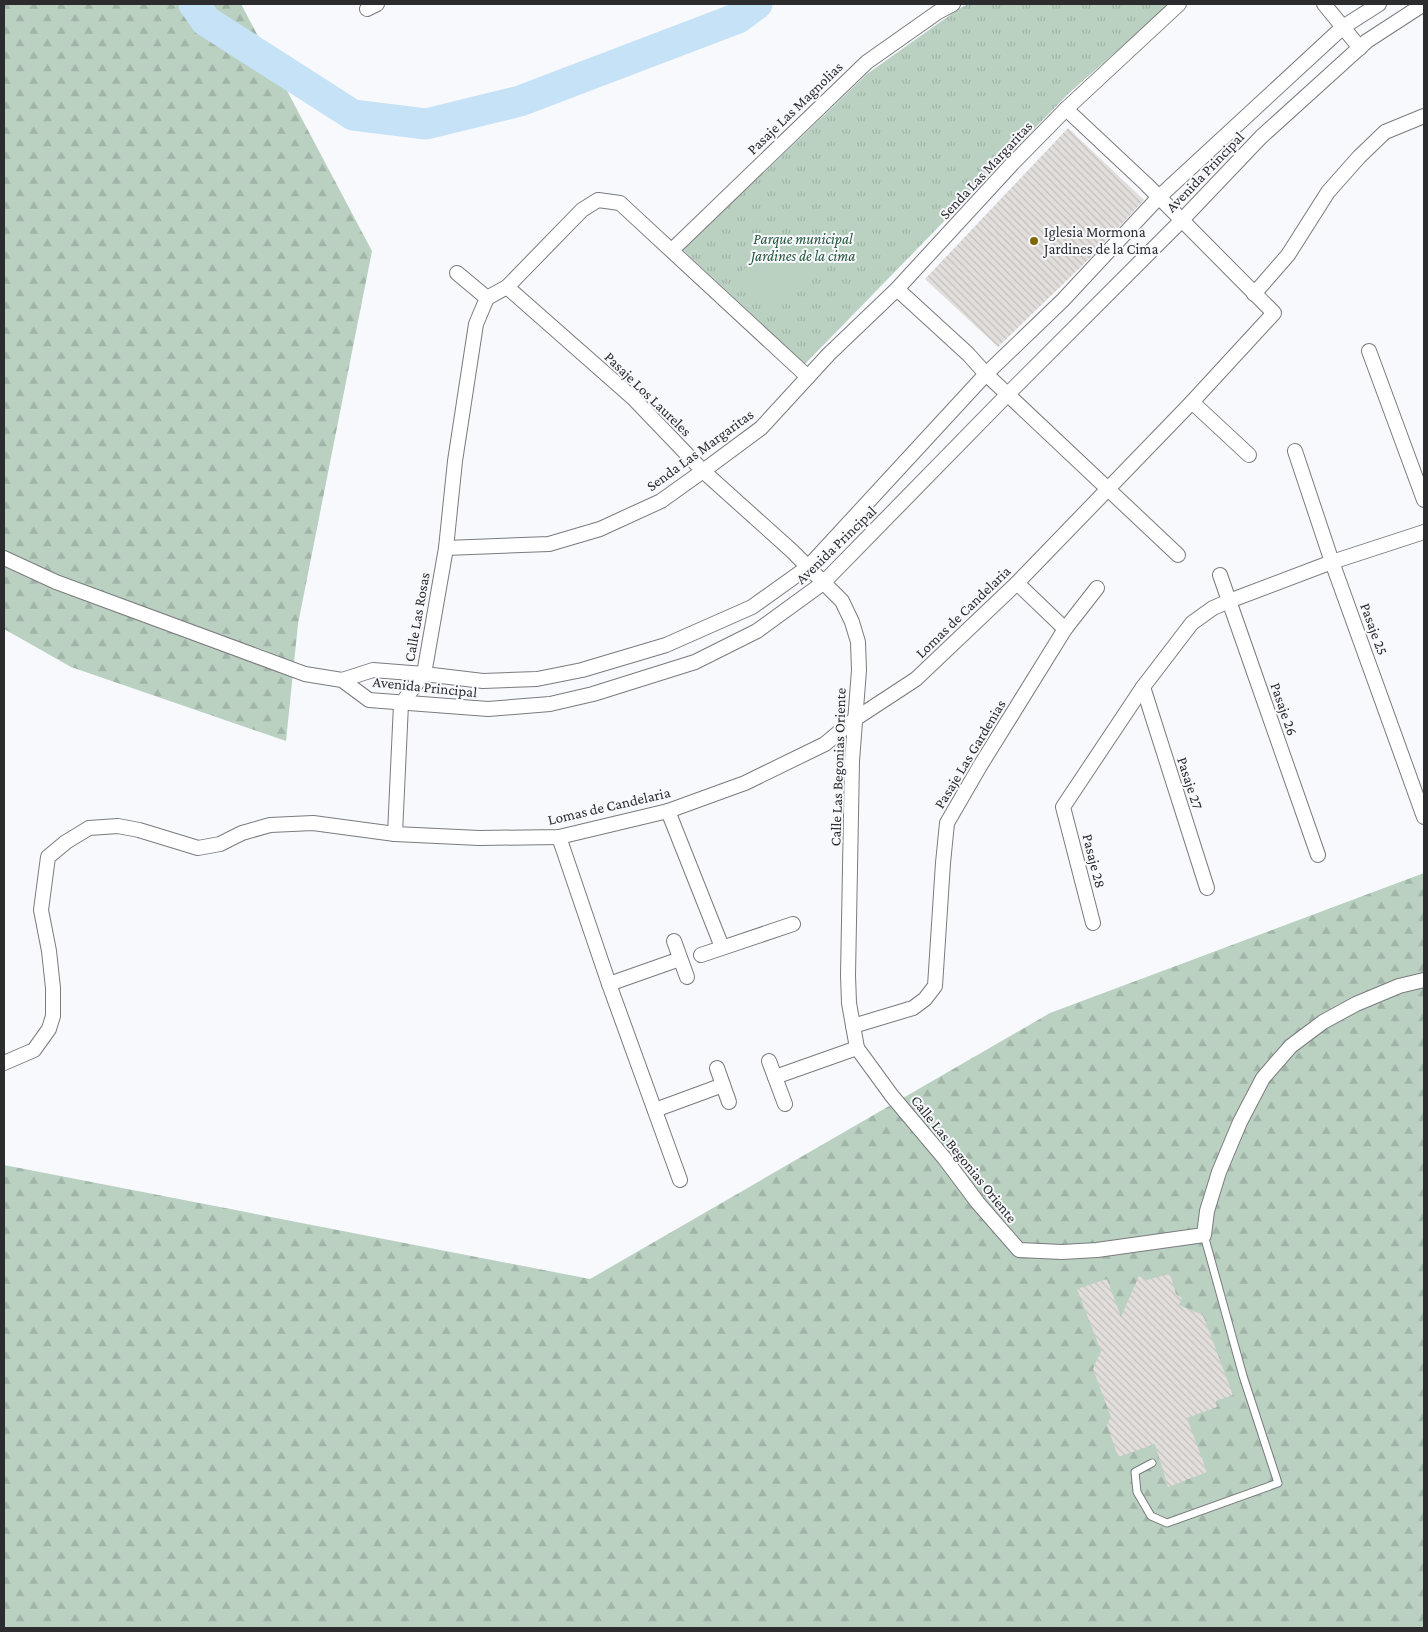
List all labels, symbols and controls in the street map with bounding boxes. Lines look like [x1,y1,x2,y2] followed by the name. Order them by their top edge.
[744,58,847,158] street label: Pasaje Las Magnolias
[936,118,1036,223] street label: Senda Las Margaritas
[1163,129,1248,216] street label: Avenida Principal
[1042,224,1158,258] place label: Iglesia Mormona Jardines de la Cima
[748,231,855,265] park label: Parque municipal Jardines de la cima
[1028,235,1040,247] marker: Iglesia Mormona Jardines de la Cima
[601,349,695,440] street label: Pasaje Los Laureles
[644,406,757,495] street label: Senda Las Margaritas
[793,503,880,588] street label: Avenida Principal
[912,563,1014,661] street label: Lomas de Candelaria
[401,571,433,663] street label: Calle Las Rosas
[1356,601,1391,658] street label: Pasaje 25
[372,674,478,701] street label: Avenida Principal
[1267,680,1300,738] street label: Pasaje 26
[827,687,850,847] street label: Calle Las Begonias Oriente
[931,697,1010,812] street label: Pasaje Las Gardenias
[1173,755,1206,812] street label: Pasaje 27
[546,784,672,828] street label: Lomas de Candelaria
[1079,832,1108,890] street label: Pasaje 28
[907,1092,1020,1227] street label: Calle Las Begonias Oriente

